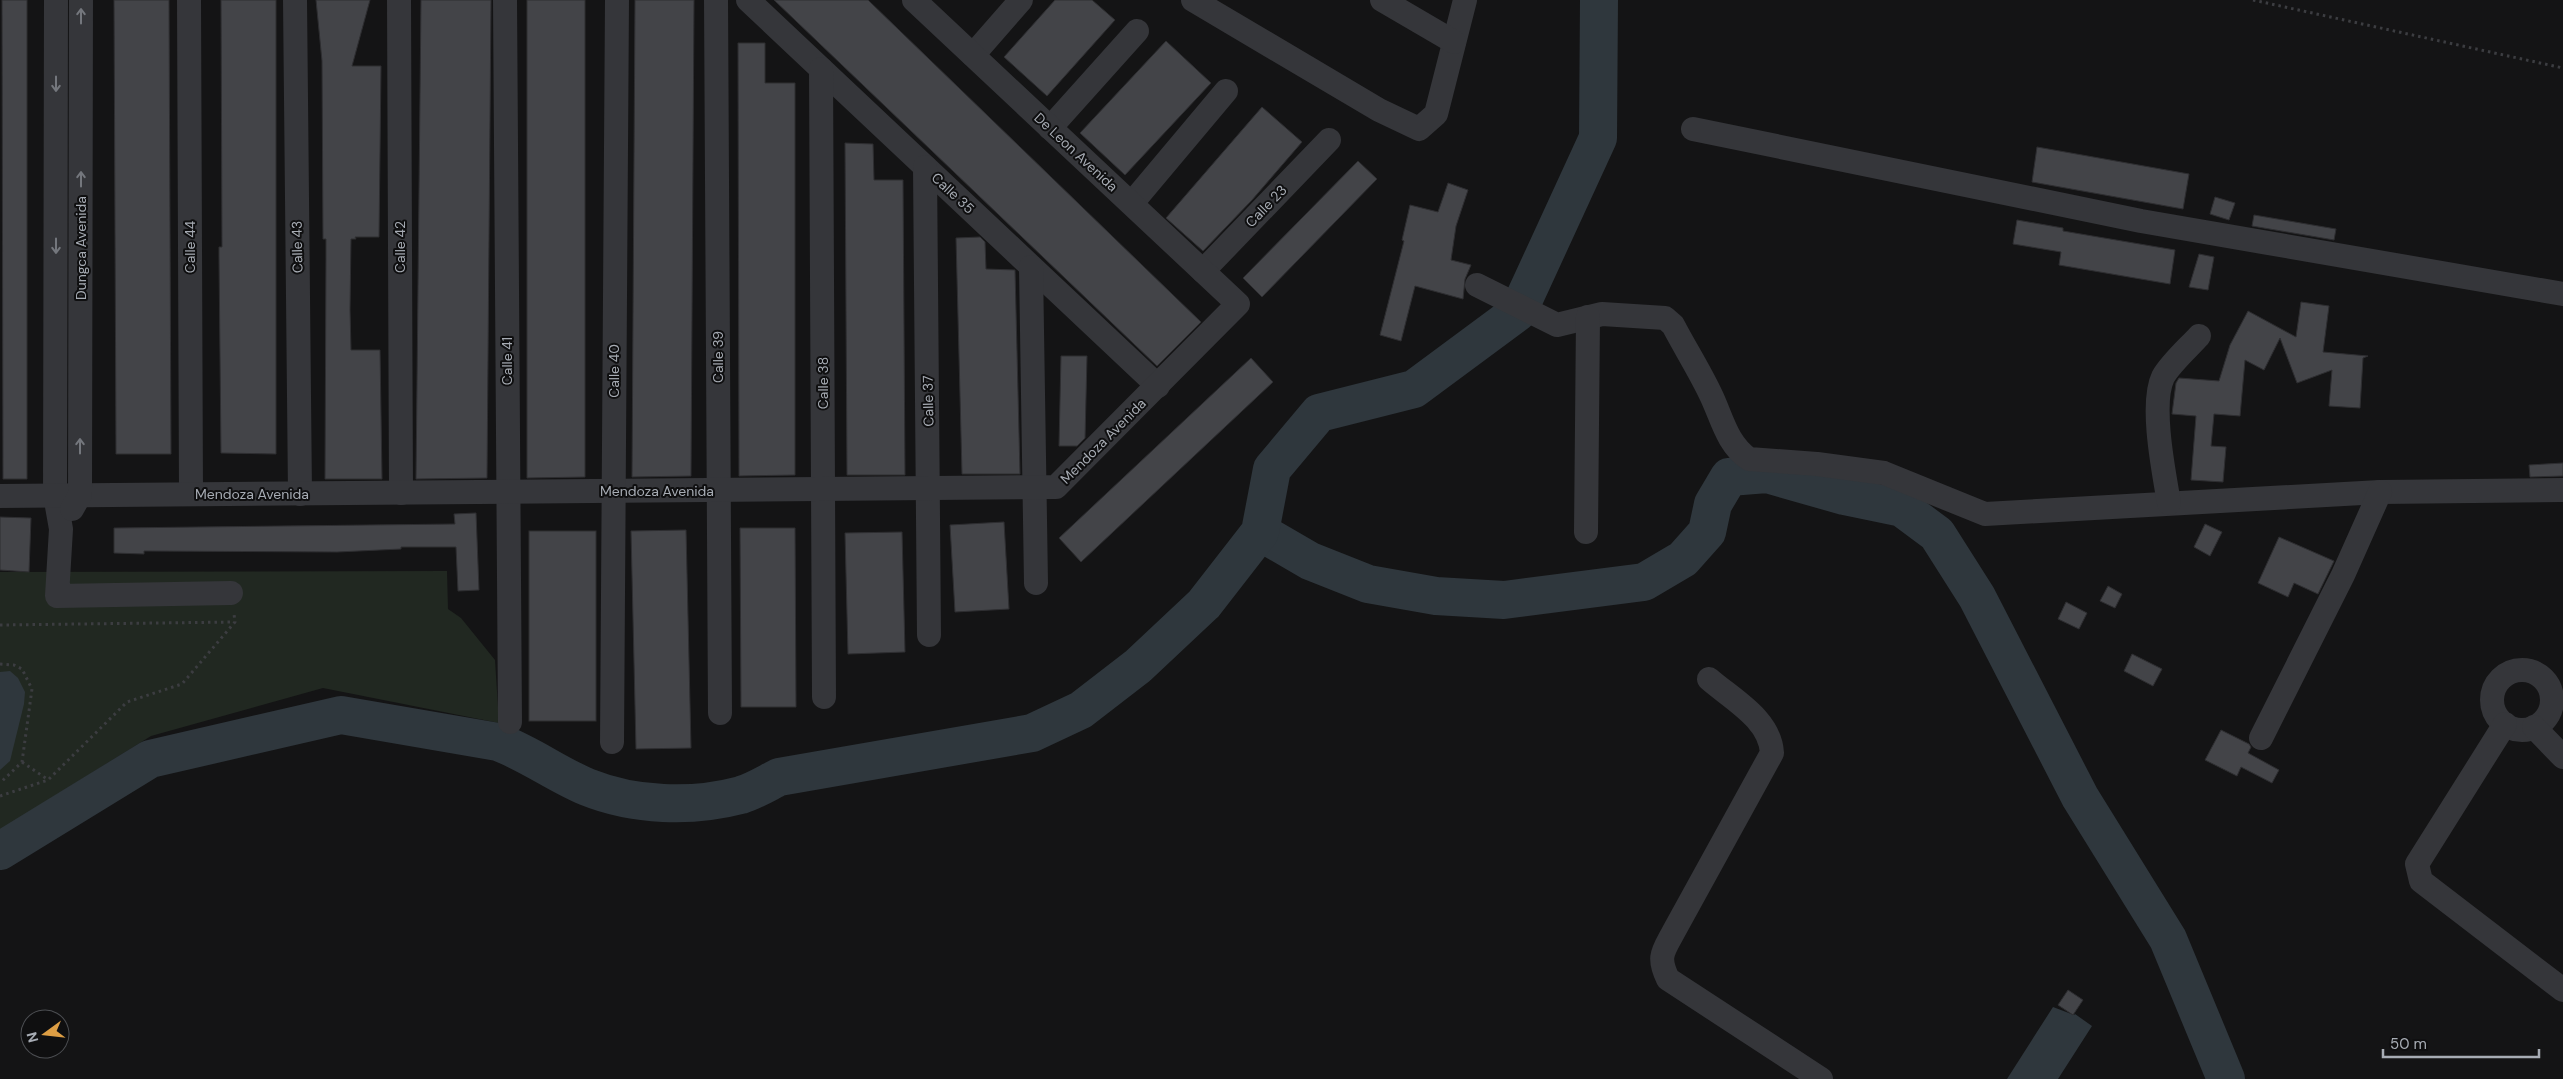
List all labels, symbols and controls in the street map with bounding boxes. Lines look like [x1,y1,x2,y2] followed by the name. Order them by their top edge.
[76,9,86,25] one-way arrow
[51,75,61,91] one-way arrow
[1030,109,1122,195] street label: De Leon Avenida
[928,169,978,217] street label: Calle 35
[76,171,86,188] one-way arrow
[1241,181,1291,231] street label: Calle 23
[72,196,90,300] street label: Dungca Avenida
[181,220,199,273] street label: Calle 44
[288,221,306,273] street label: Calle 43
[391,221,409,273] street label: Calle 42
[51,238,61,254] one-way arrow
[709,331,727,383] street label: Calle 39
[498,337,516,385] street label: Calle 41
[605,344,623,398] street label: Calle 40
[814,357,832,409] street label: Calle 38
[919,375,937,427] street label: Calle 37
[1056,394,1150,488] street label: Mendoza Avenida
[75,439,85,455] one-way arrow
[600,482,714,500] street label: Mendoza Avenida
[195,485,309,503] street label: Mendoza Avenida
[20,1009,70,1059] north arrow
[2383,1026,2539,1058] scale bar
[22,1030,42,1045] text: N
[2390,1034,2427,1054] text: 50 m

